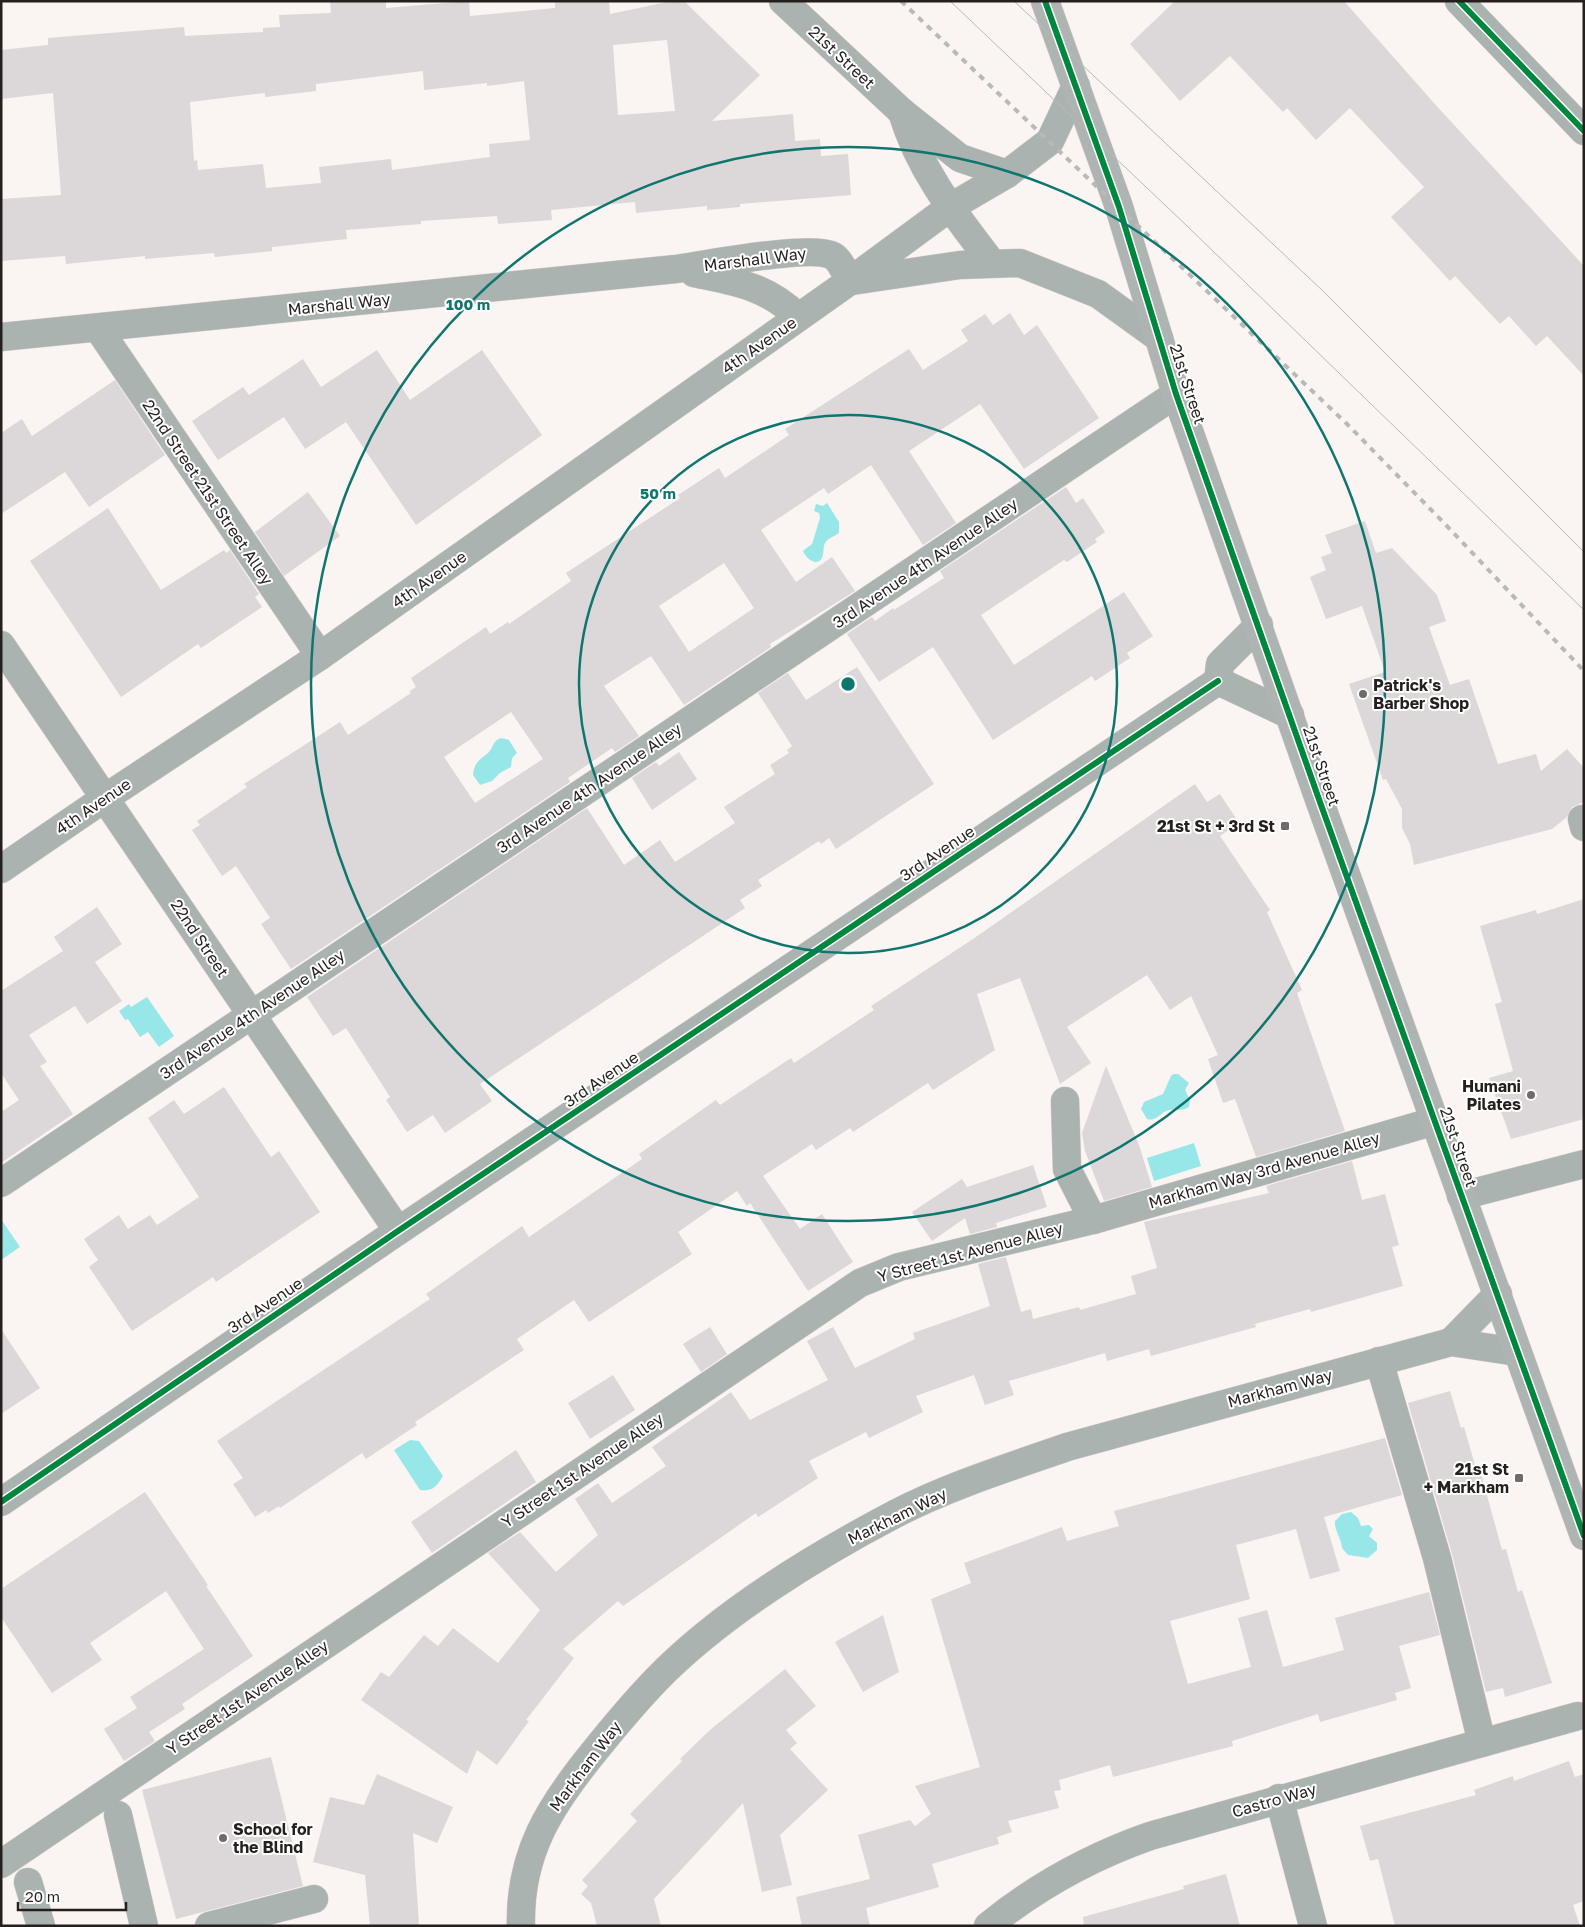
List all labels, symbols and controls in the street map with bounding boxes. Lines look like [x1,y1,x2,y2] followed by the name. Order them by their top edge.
[805,21,879,93] street label: 21st Street
[703,243,807,275] street label: Marshall Way
[287,289,391,319] street label: Marshall Way
[446,295,490,313] text: 100 m
[718,312,800,378] street label: 4th Avenue
[1166,341,1210,427] street label: 21st Street
[138,396,278,589] street label: 22nd Street 21st Street Alley
[640,484,676,502] text: 50 m
[829,494,1021,632] street label: 3rd Avenue 4th Avenue Alley
[388,546,470,612] street label: 4th Avenue
[839,675,857,693] centre of rings
[1373,675,1469,713] place label: Patrick's Barber Shop
[1357,688,1369,700] marker: Patrick's Barber Shop
[493,719,685,857] street label: 3rd Avenue 4th Avenue Alley
[1299,723,1345,809] street label: 21st Street
[52,774,134,838] street label: 4th Avenue
[1157,816,1275,836] place label: 21st St + 3rd St
[1279,820,1291,832] marker: 21st St + 3rd St
[896,821,978,885] street label: 3rd Avenue
[167,895,233,981] street label: 22nd Street
[156,945,348,1083] street label: 3rd Avenue 4th Avenue Alley
[560,1047,642,1111] street label: 3rd Avenue
[1462,1076,1521,1114] place label: Humani Pilates
[1525,1089,1537,1101] marker: Humani Pilates
[1436,1104,1482,1190] street label: 21st Street
[1146,1127,1382,1213] street label: Markham Way 3rd Avenue Alley
[875,1218,1065,1286] street label: Y Street 1st Avenue Alley
[224,1273,306,1337] street label: 3rd Avenue
[1225,1364,1335,1412] street label: Markham Way
[497,1408,667,1532] street label: Y Street 1st Avenue Alley
[1424,1459,1509,1497] place label: 21st St + Markham
[1513,1472,1525,1484] marker: 21st St + Markham
[844,1483,950,1549] street label: Markham Way
[162,1635,332,1759] street label: Y Street 1st Avenue Alley
[545,1717,625,1815] street label: Markham Way
[1229,1778,1319,1822] street label: Castro Way
[233,1819,313,1857] place label: School for the Blind
[217,1832,229,1844] marker: School for the Blind
[18,1880,125,1912] scale bar
[25,1887,60,1905] text: 20 m

